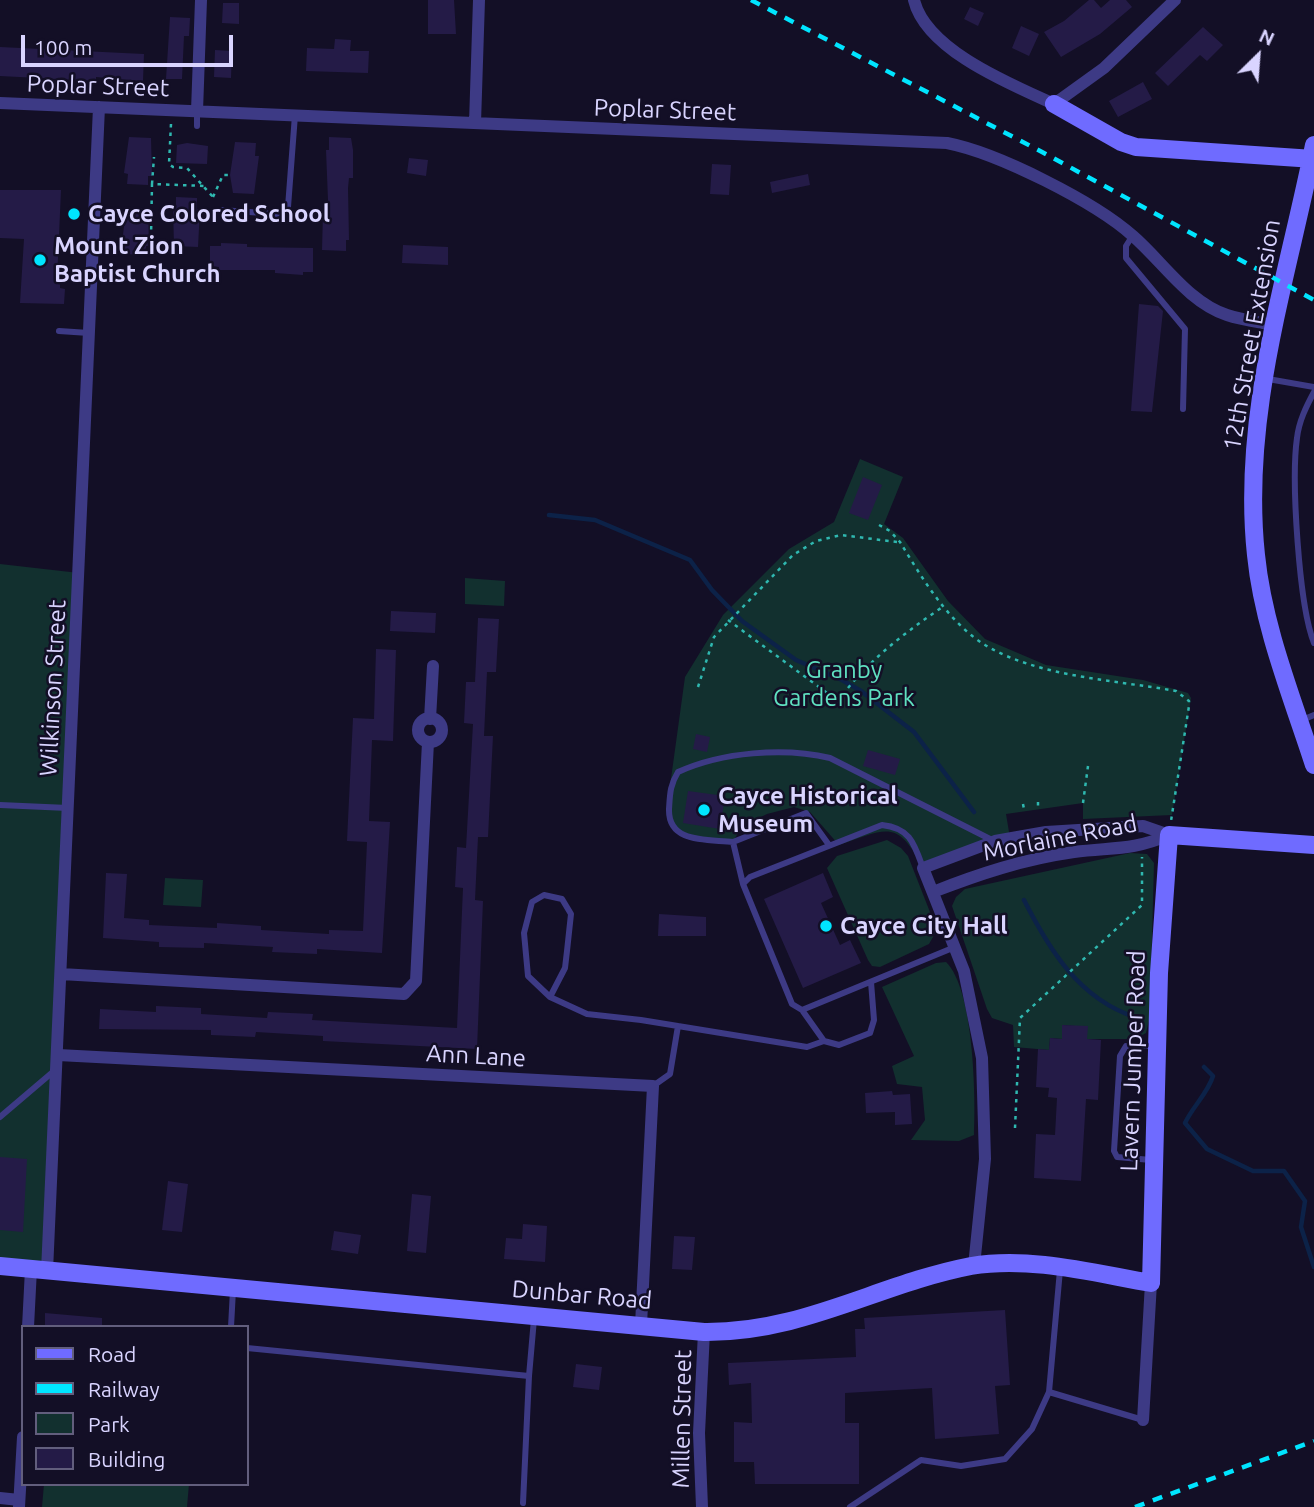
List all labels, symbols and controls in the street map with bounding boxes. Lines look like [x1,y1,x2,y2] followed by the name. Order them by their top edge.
[24,21,236,65] scale bar
[1223,21,1293,91] north arrow
[1256,24,1278,50] text: N
[34,35,92,59] text: 100 m
[26,69,170,103] street label: Poplar Street
[593,93,737,127] street label: Poplar Street
[88,200,330,228] place label: Cayce Colored School
[66,206,82,222] marker: Cayce Colored School
[1217,217,1287,453] street label: 12th Street Extension
[54,232,221,288] place label: Mount Zion Baptist Church
[32,252,48,268] marker: Mount Zion Baptist Church
[34,599,72,777] street label: Wilkinson Street
[773,656,915,712] park label: Granby Gardens Park
[718,782,898,838] place label: Cayce Historical Museum
[696,802,712,818] marker: Cayce Historical Museum
[981,809,1139,867] street label: Morlaine Road
[840,912,1008,940] place label: Cayce City Hall
[818,918,834,934] marker: Cayce City Hall
[1115,950,1151,1172] street label: Lavern Jumper Road
[425,1039,527,1073] street label: Ann Lane
[511,1275,653,1315] street label: Dunbar Road
[21,1325,248,1486] legend
[88,1342,136,1366] text: Road
[666,1349,698,1489] street label: Millen Street
[88,1377,160,1401] text: Railway
[88,1412,130,1436] text: Park
[88,1447,165,1471] text: Building

